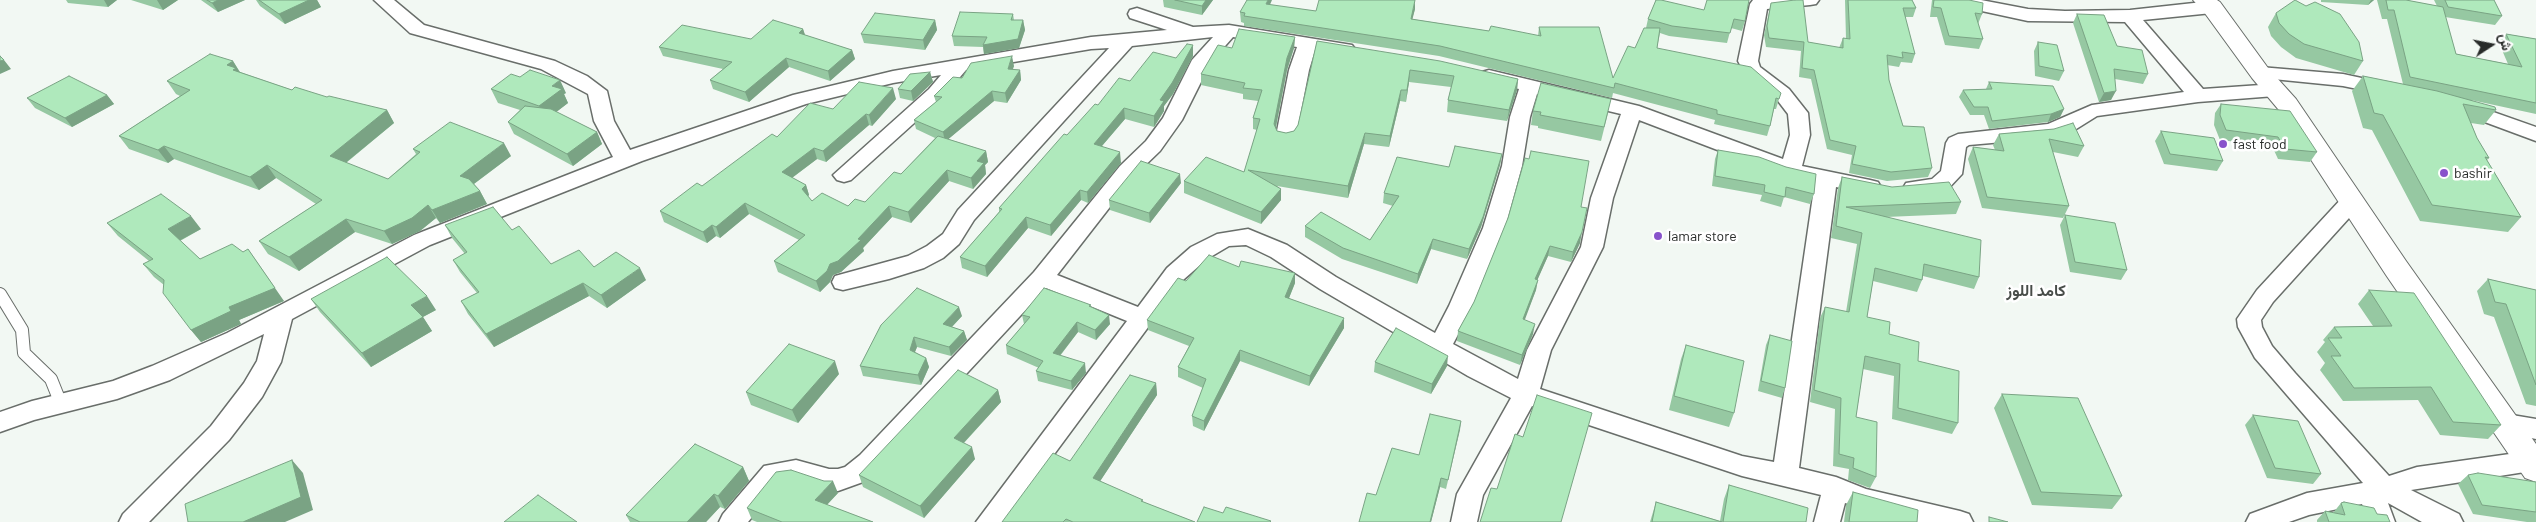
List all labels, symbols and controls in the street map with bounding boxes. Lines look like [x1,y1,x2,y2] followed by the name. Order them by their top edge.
[2466,20,2516,70] north arrow
[2496,32,2516,52] text: ش
[2233,136,2287,152] place label: fast food
[2217,138,2229,150] marker: fast food
[2454,165,2492,181] place label: bashir
[2438,167,2450,179] marker: bashir
[1668,228,1737,244] place label: lamar store
[1652,230,1664,242] marker: lamar store
[2006,281,2066,301] district label: كامد اللوز

